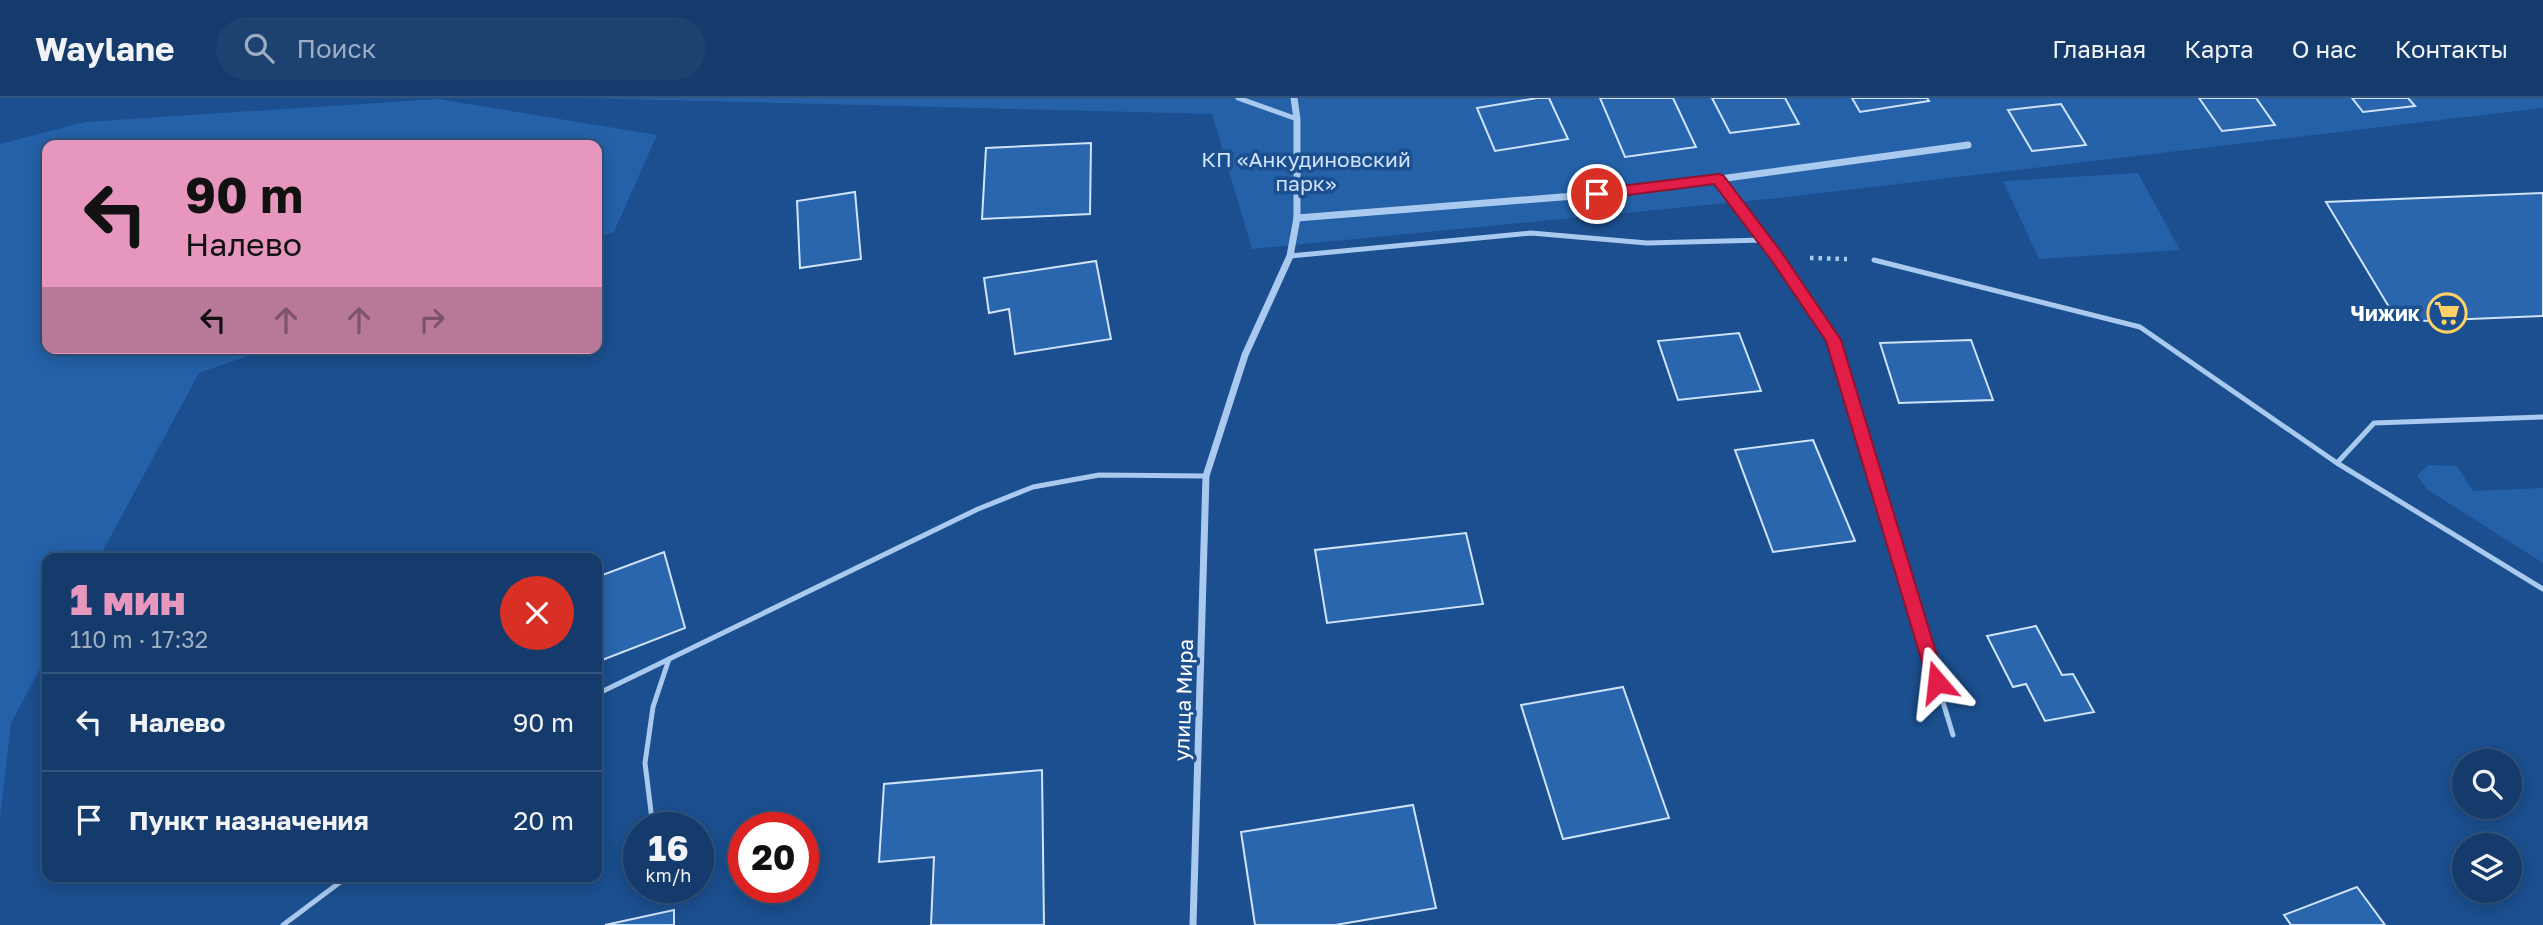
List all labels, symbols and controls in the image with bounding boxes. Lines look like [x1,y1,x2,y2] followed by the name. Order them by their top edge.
[216,17,706,80] search box
[35,29,174,68] text: Waylane
[240,29,278,67] icon: search
[296,33,377,64] text: Поиск
[2052,34,2146,63] text: Главная
[2184,34,2254,63] text: Карта
[2292,34,2357,63] text: О нас
[2395,34,2508,63] text: Контакты
[1201,146,1411,196] park label: КП «Анкудиновский парк»
[1567,164,1627,224] pin
[185,165,303,224] text: 90 m
[70,168,161,259] icon: left
[1578,175,1616,213] icon: arrive
[185,225,302,263] text: Налево
[2426,292,2468,334] supermarket icon: Чижик
[2351,300,2420,326] place label: Чижик
[194,301,232,339] icon: left
[267,301,305,339] icon: ahead
[340,301,378,339] icon: ahead
[413,301,451,339] icon: right
[70,574,186,624] text: 1 мин
[500,576,574,650] button: close
[70,625,208,653] text: 110 m · 17:32
[1168,638,1198,762] street label: улица Мира
[1900,645,1974,719] position arrow
[70,703,108,741] icon: left
[129,707,225,738] text: Налево
[513,707,574,738] text: 90 m
[2452,749,2522,903] map controls
[2452,749,2522,819] button: search
[70,801,108,839] icon: arrive
[129,805,369,836] text: Пункт назначения
[513,805,574,836] text: 20 m
[728,812,819,903] speed limit sign: 20
[648,827,689,869] text: 16
[2452,833,2522,903] button: layers
[646,864,691,886] text: km/h

